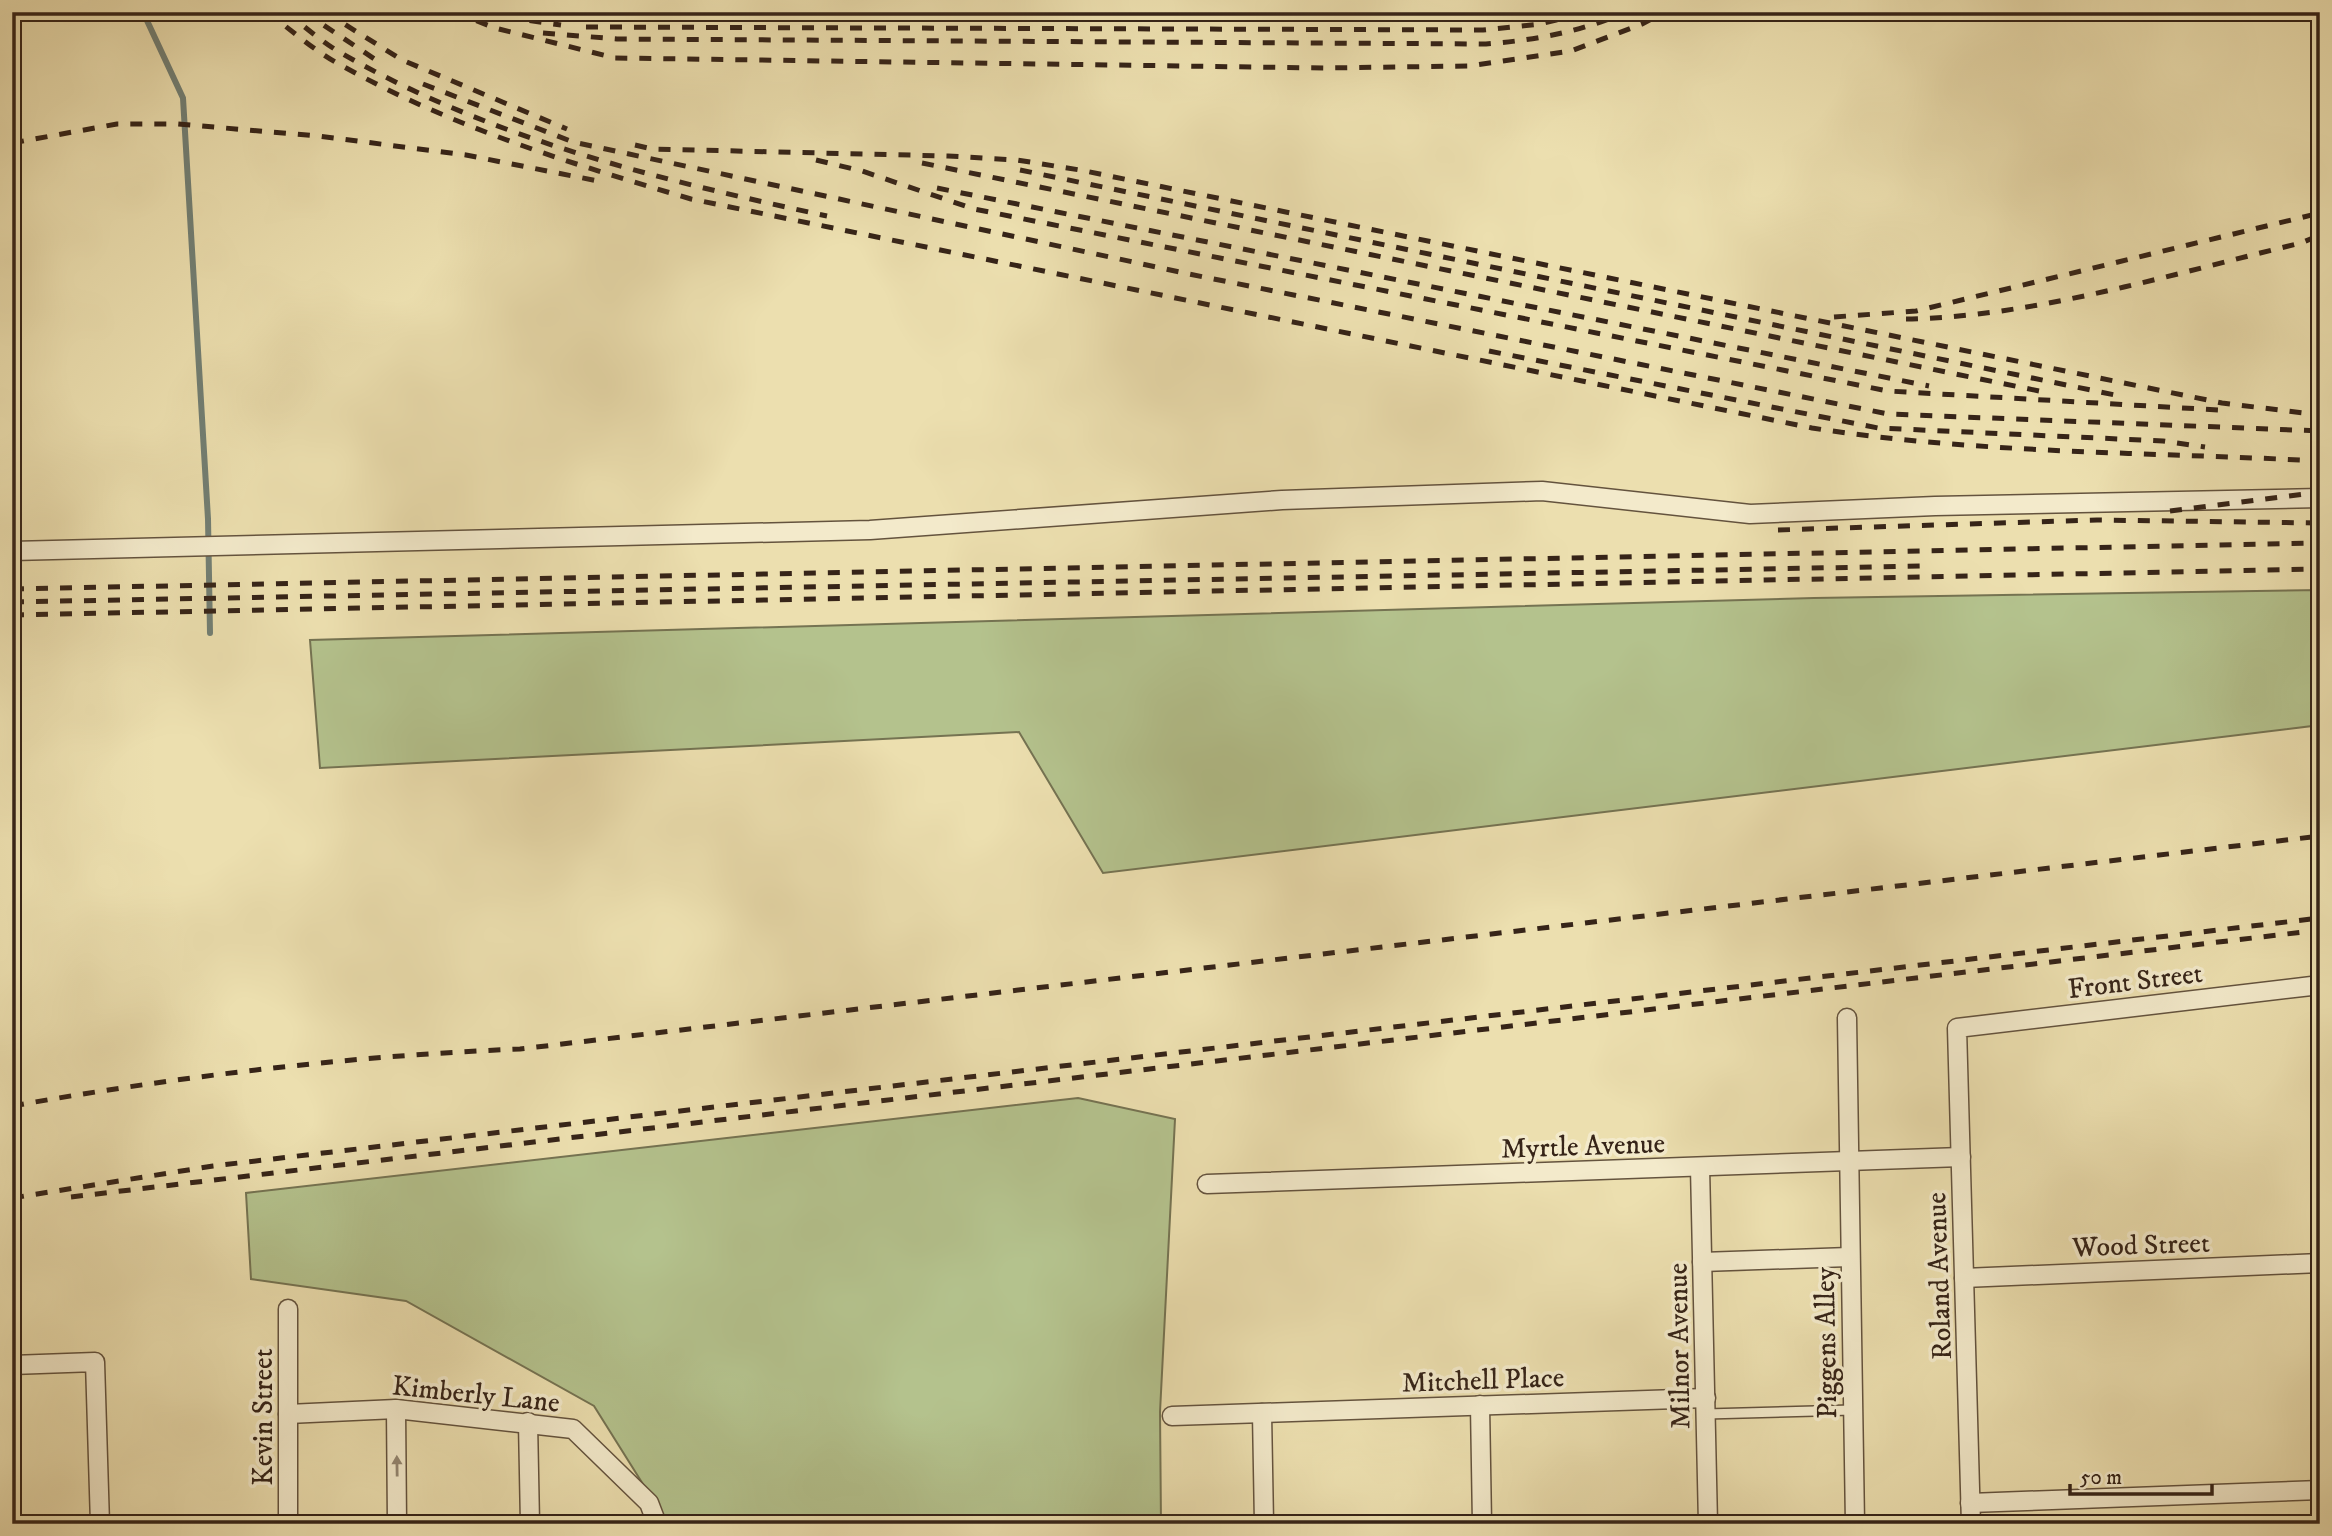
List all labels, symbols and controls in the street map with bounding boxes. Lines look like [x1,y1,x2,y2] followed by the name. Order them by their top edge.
[2066,956,2205,1007] street label: Front Street
[1500,1126,1666,1167] street label: Myrtle Avenue
[1919,1192,1960,1360] street label: Roland Avenue
[2071,1226,2211,1265] street label: Wood Street
[1661,1262,1698,1429] street label: Milnor Avenue
[1808,1266,1845,1419] street label: Piggens Alley
[246,1348,281,1486] street label: Kevin Street
[1401,1360,1565,1401] street label: Mitchell Place
[390,1368,561,1421] street label: Kimberly Lane
[2070,1452,2211,1496] scale bar
[391,1455,402,1477] one-way arrow
[2080,1465,2122,1491] text: 50 m

